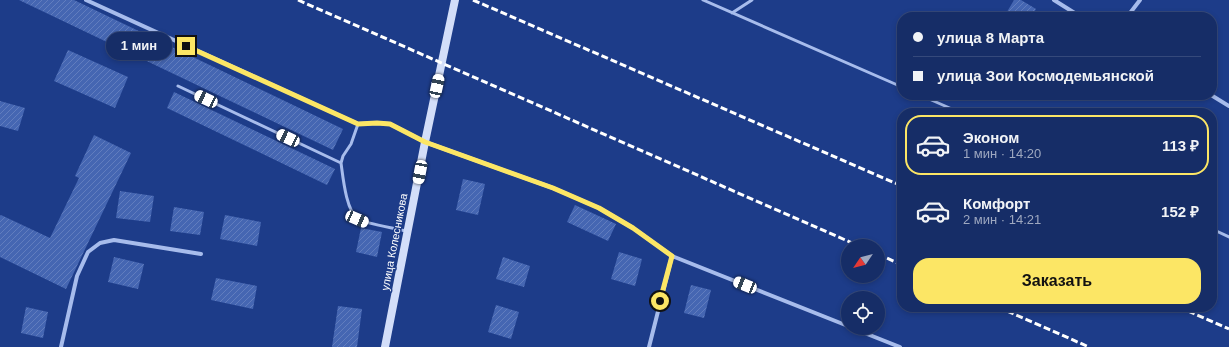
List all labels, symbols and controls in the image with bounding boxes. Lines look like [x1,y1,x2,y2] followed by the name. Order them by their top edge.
[937,29,1044,46] text: улица 8 Марта
[106,32,172,60] callout: 1 мин
[177,37,195,55] route end
[121,38,157,53] text: 1 мин
[937,67,1154,84] text: улица Зои Космодемьянской
[429,73,445,99] car
[193,88,219,110] car
[275,127,301,149] car
[915,127,951,163] icon: car
[963,129,1019,146] text: Эконом
[1162,137,1199,154] text: 113 ₽
[963,146,1041,161] text: 1 мин · 14:20
[412,159,428,185] car
[379,192,409,292] street label: улица Колесникова
[915,193,951,229] icon: car
[963,195,1030,212] text: Комфорт
[1161,203,1199,220] text: 152 ₽
[344,209,370,229] car
[963,212,1041,227] text: 2 мин · 14:21
[841,239,885,283] north arrow
[841,239,885,335] map controls
[913,258,1201,304] button: Заказать
[732,275,758,295] car
[841,291,885,335] button: locate
[651,292,669,310] route start

